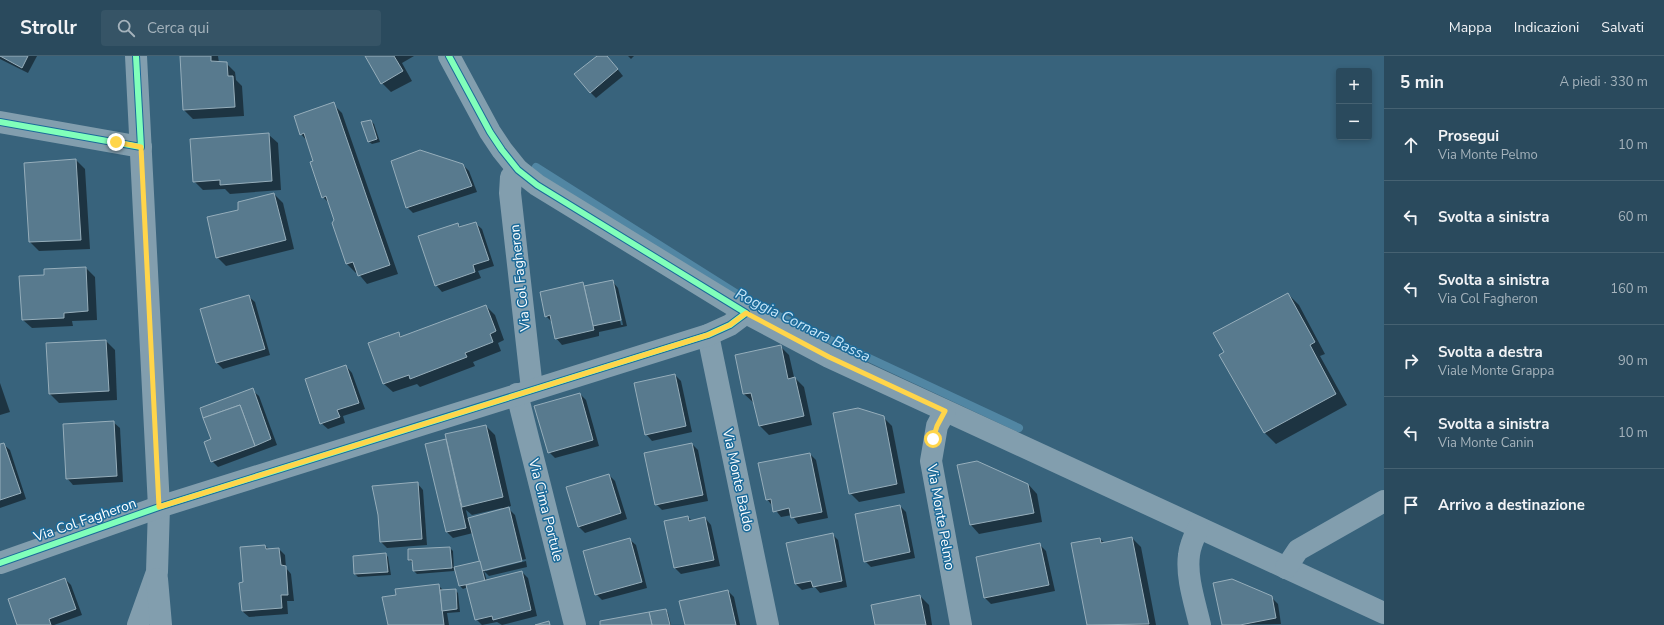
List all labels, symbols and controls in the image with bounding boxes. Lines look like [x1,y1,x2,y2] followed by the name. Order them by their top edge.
[101,10,381,46] search box
[20,15,77,41] text: Strollr
[115,17,137,39] icon: search
[147,18,209,38] text: Cerca qui
[1449,18,1492,37] text: Mappa
[1514,18,1579,37] text: Indicazioni
[1601,18,1644,37] text: Salvati
[1336,68,1372,140] map controls
[1336,68,1372,104] button: +
[1400,71,1444,94] text: 5 min
[1560,73,1648,91] text: A piedi · 330 m
[1336,104,1372,140] button: −
[1438,126,1499,146] text: Prosegui
[107,133,125,151] route end
[1400,134,1422,156] icon: ahead
[1618,136,1648,154] text: 10 m
[1438,146,1538,164] text: Via Monte Pelmo
[1400,206,1422,228] icon: left
[1438,207,1549,227] text: Svolta a sinistra
[1618,208,1648,226] text: 60 m
[505,224,535,333] street label: Via Col Fagheron
[1438,270,1549,290] text: Svolta a sinistra
[1400,278,1422,300] icon: left
[1610,280,1648,298] text: 160 m
[732,283,874,367] water label: Roggia Cornara Bassa
[1438,290,1538,308] text: Via Col Fagheron
[1438,342,1543,362] text: Svolta a destra
[1400,350,1422,372] icon: right
[1618,352,1648,370] text: 90 m
[1438,362,1554,380] text: Viale Monte Grappa
[1438,414,1549,434] text: Svolta a sinistra
[1400,422,1422,444] icon: left
[1618,424,1648,442] text: 10 m
[718,426,758,533] street label: Via Monte Baldo
[924,430,942,448] route start
[1438,434,1534,452] text: Via Monte Canin
[524,456,568,564] street label: Via Cima Portule
[922,461,960,572] street label: Via Monte Pelmo
[30,494,139,547] street label: Via Col Fagheron
[1400,494,1422,516] icon: arrive
[1438,495,1585,515] text: Arrivo a destinazione

